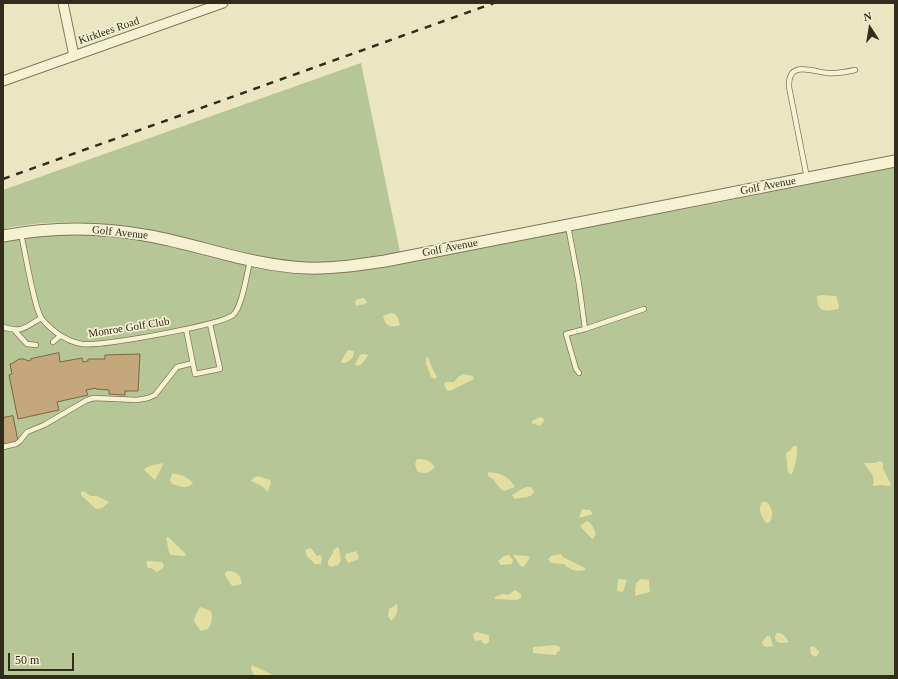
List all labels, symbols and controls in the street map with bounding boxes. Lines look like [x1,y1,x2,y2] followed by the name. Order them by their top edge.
[850,8,890,48] north arrow
[862,10,873,23] text: N
[77,14,141,48] street label: Kirklees Road
[739,174,797,198] street label: Golf Avenue
[91,223,149,243] street label: Golf Avenue
[421,236,479,260] street label: Golf Avenue
[88,315,170,341] street label: Monroe Golf Club
[10,645,76,671] scale bar
[15,653,39,667] text: 50 m

